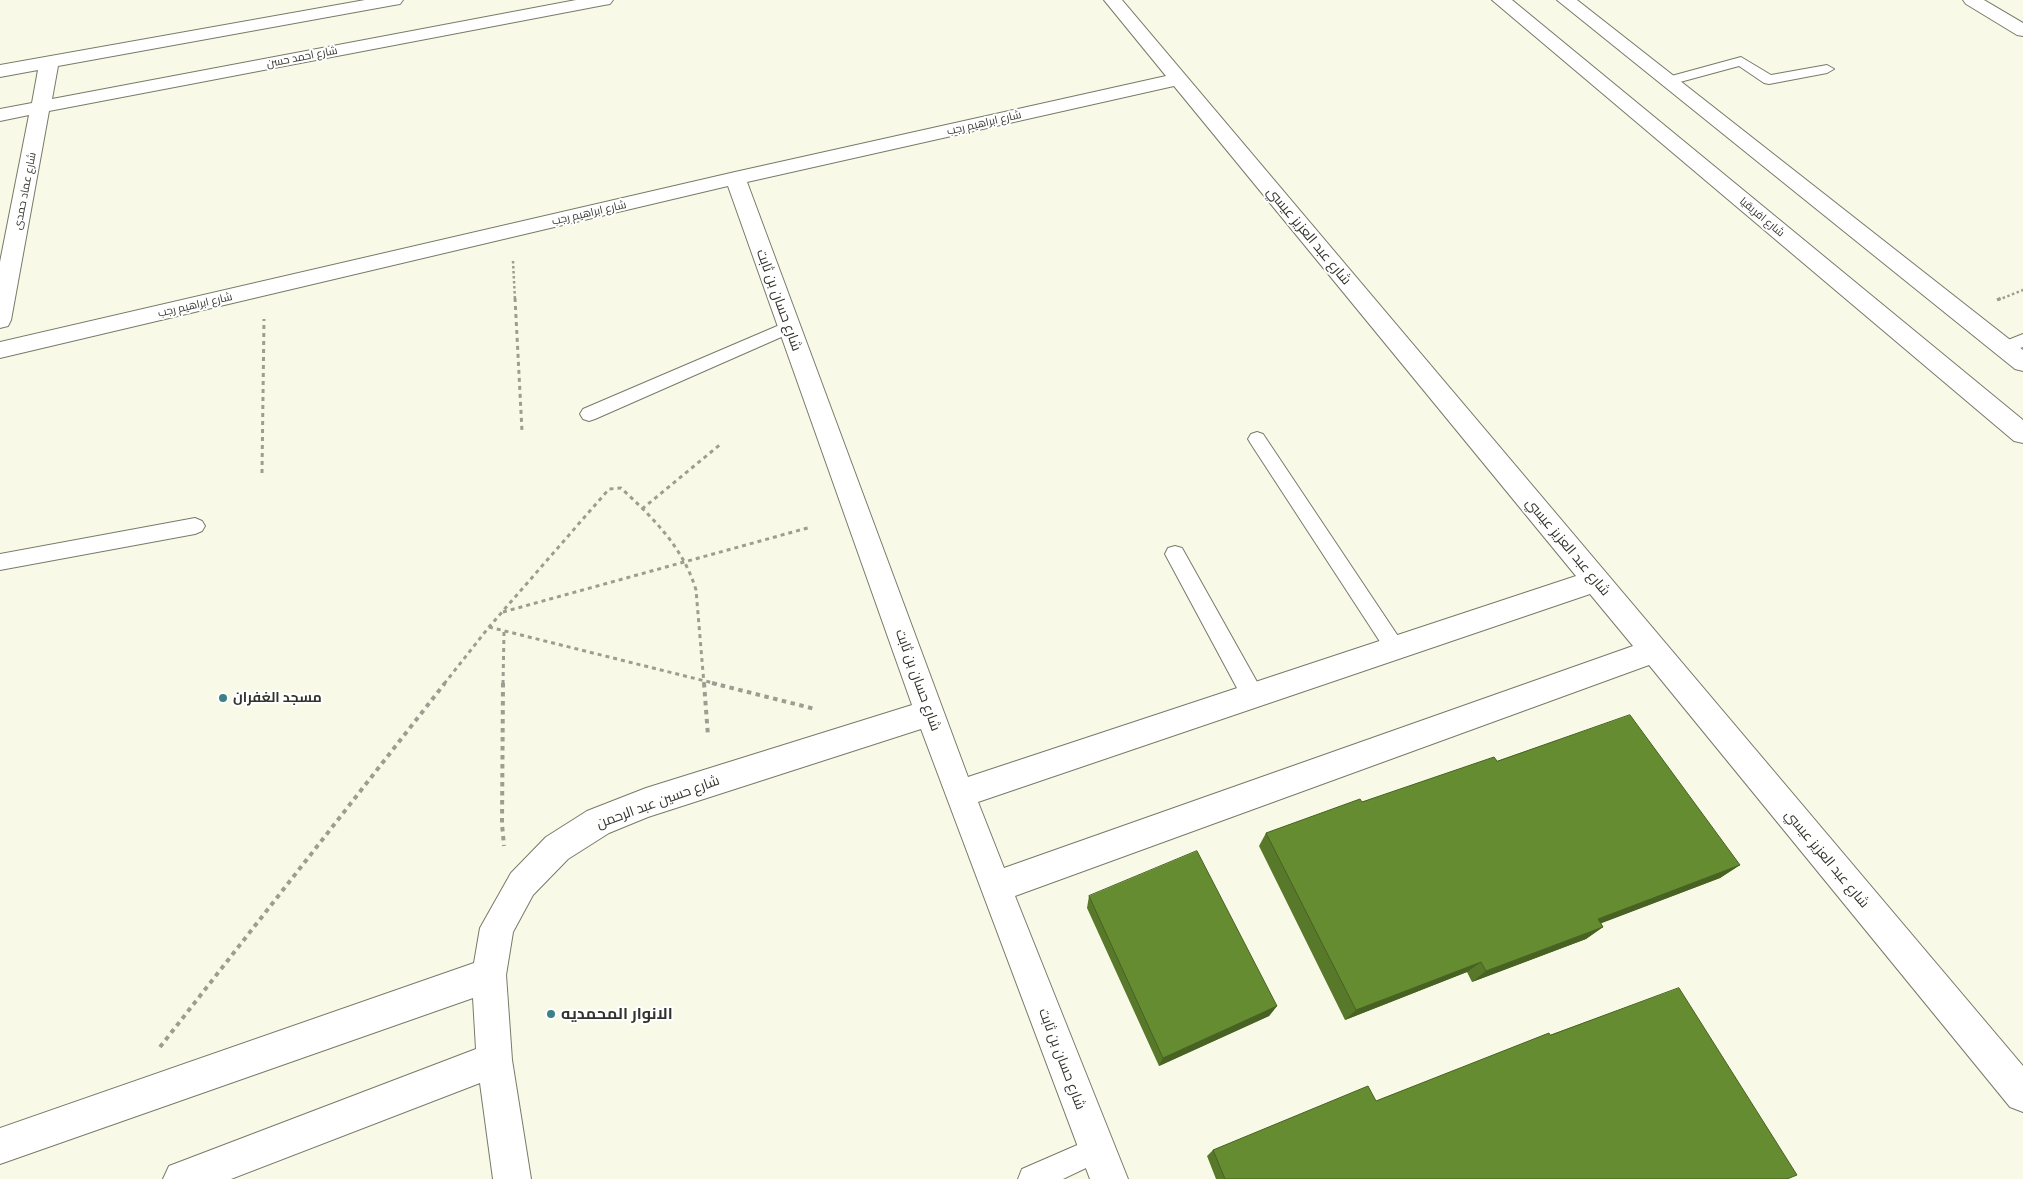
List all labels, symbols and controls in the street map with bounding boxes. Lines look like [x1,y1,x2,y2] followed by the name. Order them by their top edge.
[265,44,339,70] street label: شارع احمد حسن
[945,108,1023,138] street label: شارع ابراهيم رجب
[11,151,39,231] street label: شارع عماد حمدى
[1263,184,1355,288] street label: شارع عبد العزيز عيسي
[1737,195,1787,239] street label: شارع افريقيا
[550,198,628,228] street label: شارع ابراهيم رجب
[753,247,805,353] street label: شارع حسان بن ثابت
[156,290,234,320] street label: شارع ابراهيم رجب
[1522,495,1614,599] street label: شارع عبد العزيز عيسي
[892,627,944,733] street label: شارع حسان بن ثابت
[233,690,322,706] place label: مسجد الغفران
[217,692,229,704] marker: مسجد الغفران
[594,772,722,832] street label: شارع حسين عبد الرحمن
[1781,807,1873,911] street label: شارع عبد العزيز عيسي
[561,1004,673,1024] place label: الانوار المحمديه
[1035,1006,1089,1112] street label: شارع حسان بن ثابت
[545,1008,557,1020] marker: الانوار المحمديه

